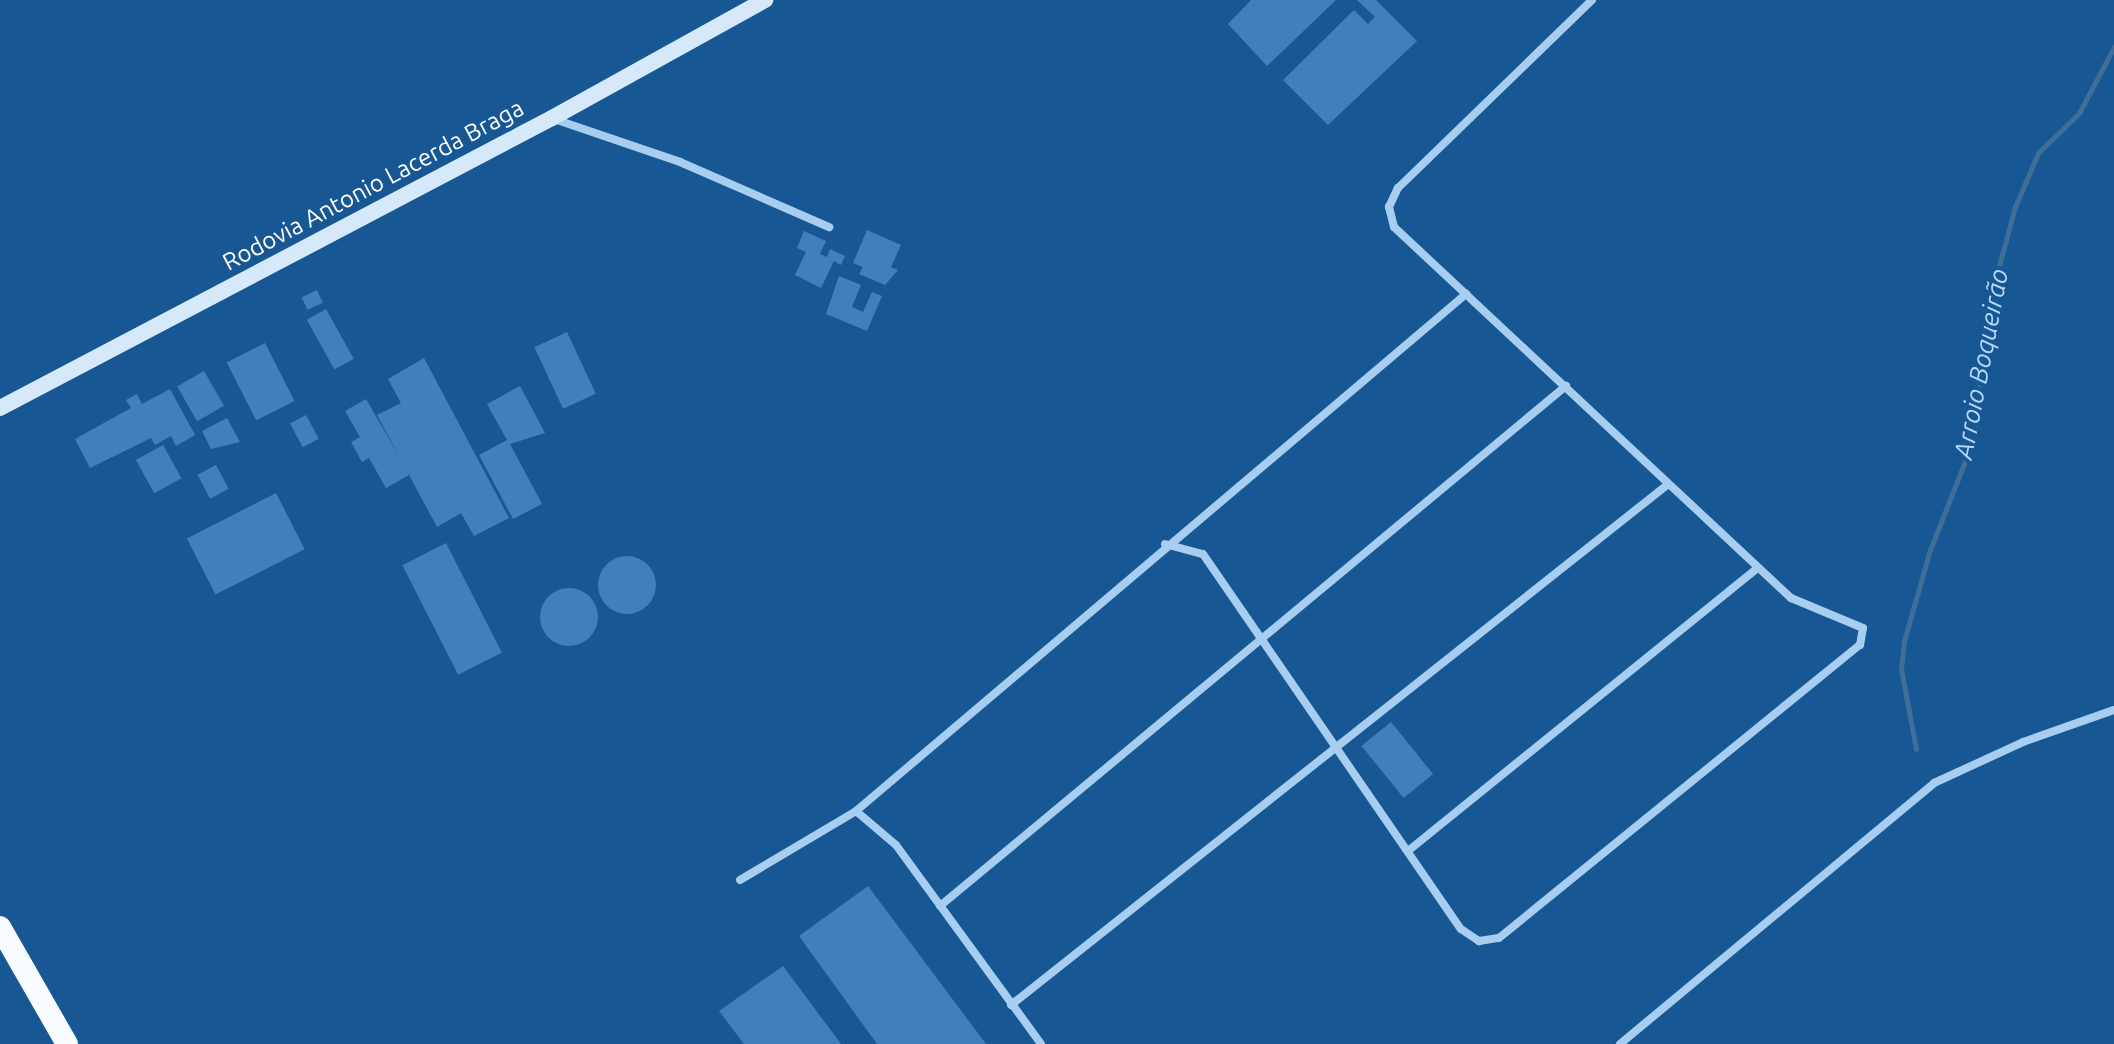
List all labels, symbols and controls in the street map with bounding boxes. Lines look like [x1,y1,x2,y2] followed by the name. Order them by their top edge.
[218,93,528,277] street label: Rodovia Antonio Lacerda Braga
[1947,266,2015,462] water label: Arroio Boqueirão

